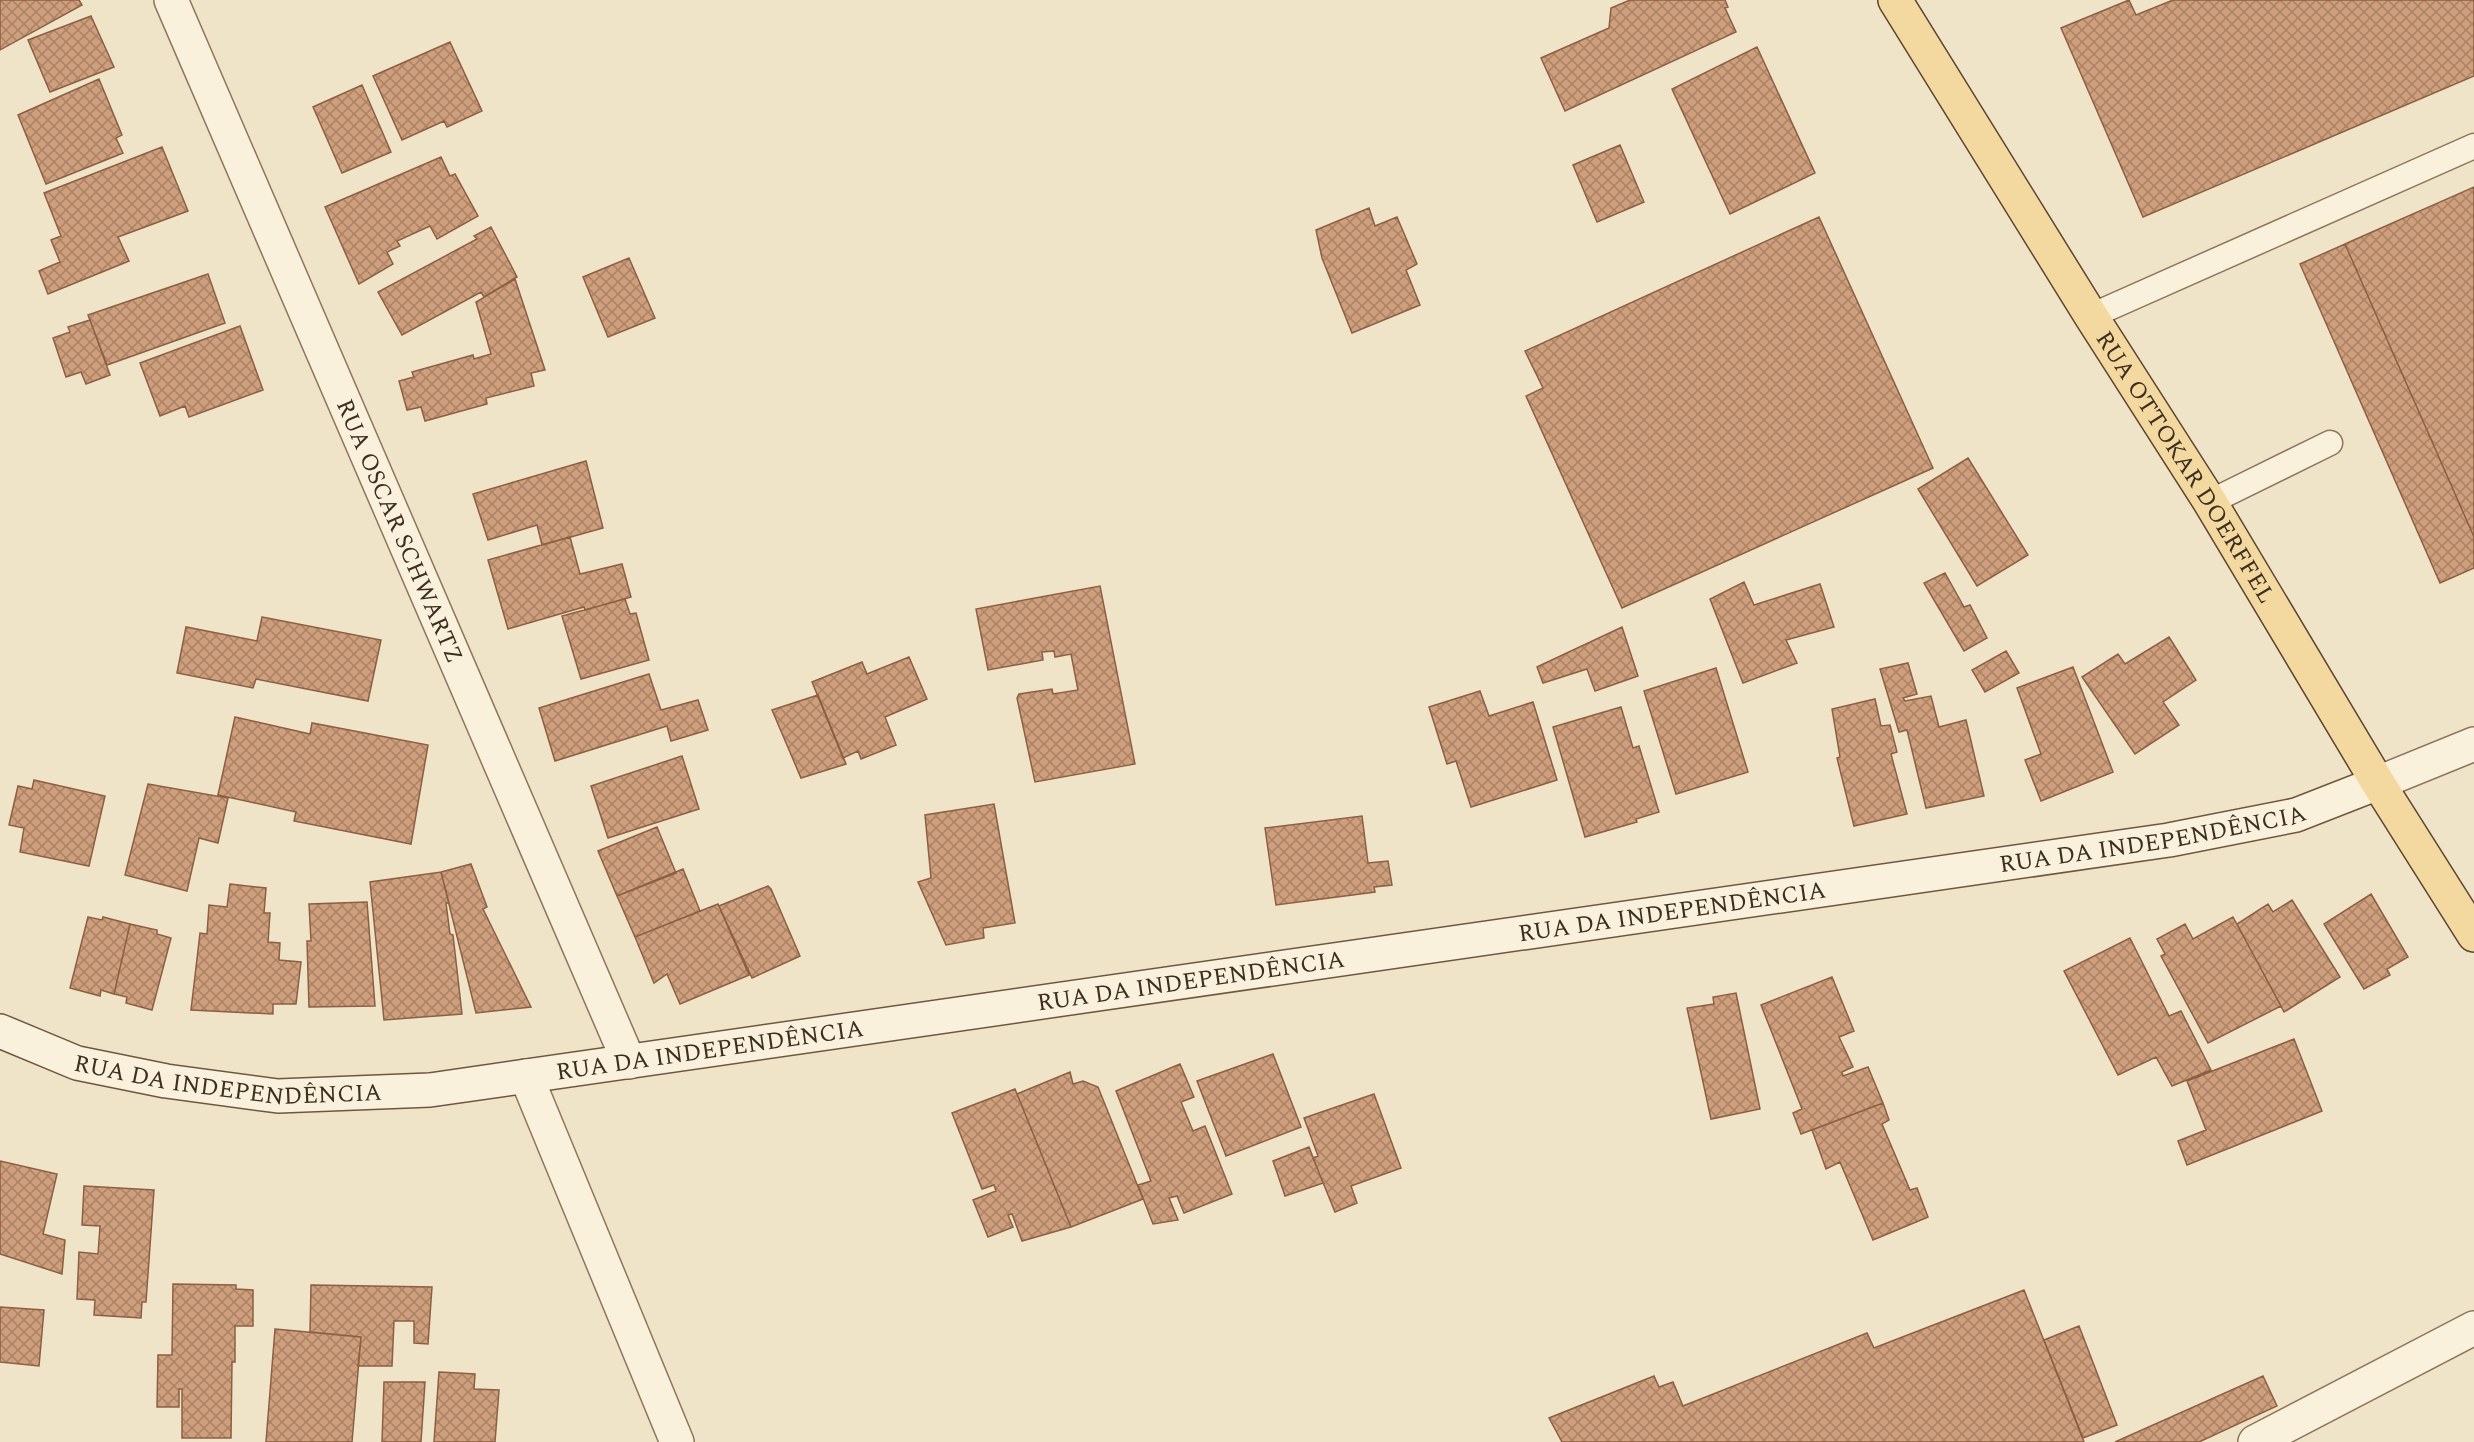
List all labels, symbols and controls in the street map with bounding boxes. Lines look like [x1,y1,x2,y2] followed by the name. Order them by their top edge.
[2086,324,2284,611] street label: RUA OTTOKAR DOERFFEL
[326,393,472,669] street label: RUA OSCAR SCHWARTZ
[1997,796,2312,883] street label: RUA DA INDEPENDÊNCIA
[1516,873,1828,952] street label: RUA DA INDEPENDÊNCIA
[1035,942,1347,1022] street label: RUA DA INDEPENDÊNCIA
[554,1011,866,1091] street label: RUA DA INDEPENDÊNCIA
[71,1046,383,1116] street label: RUA DA INDEPENDÊNCIA

